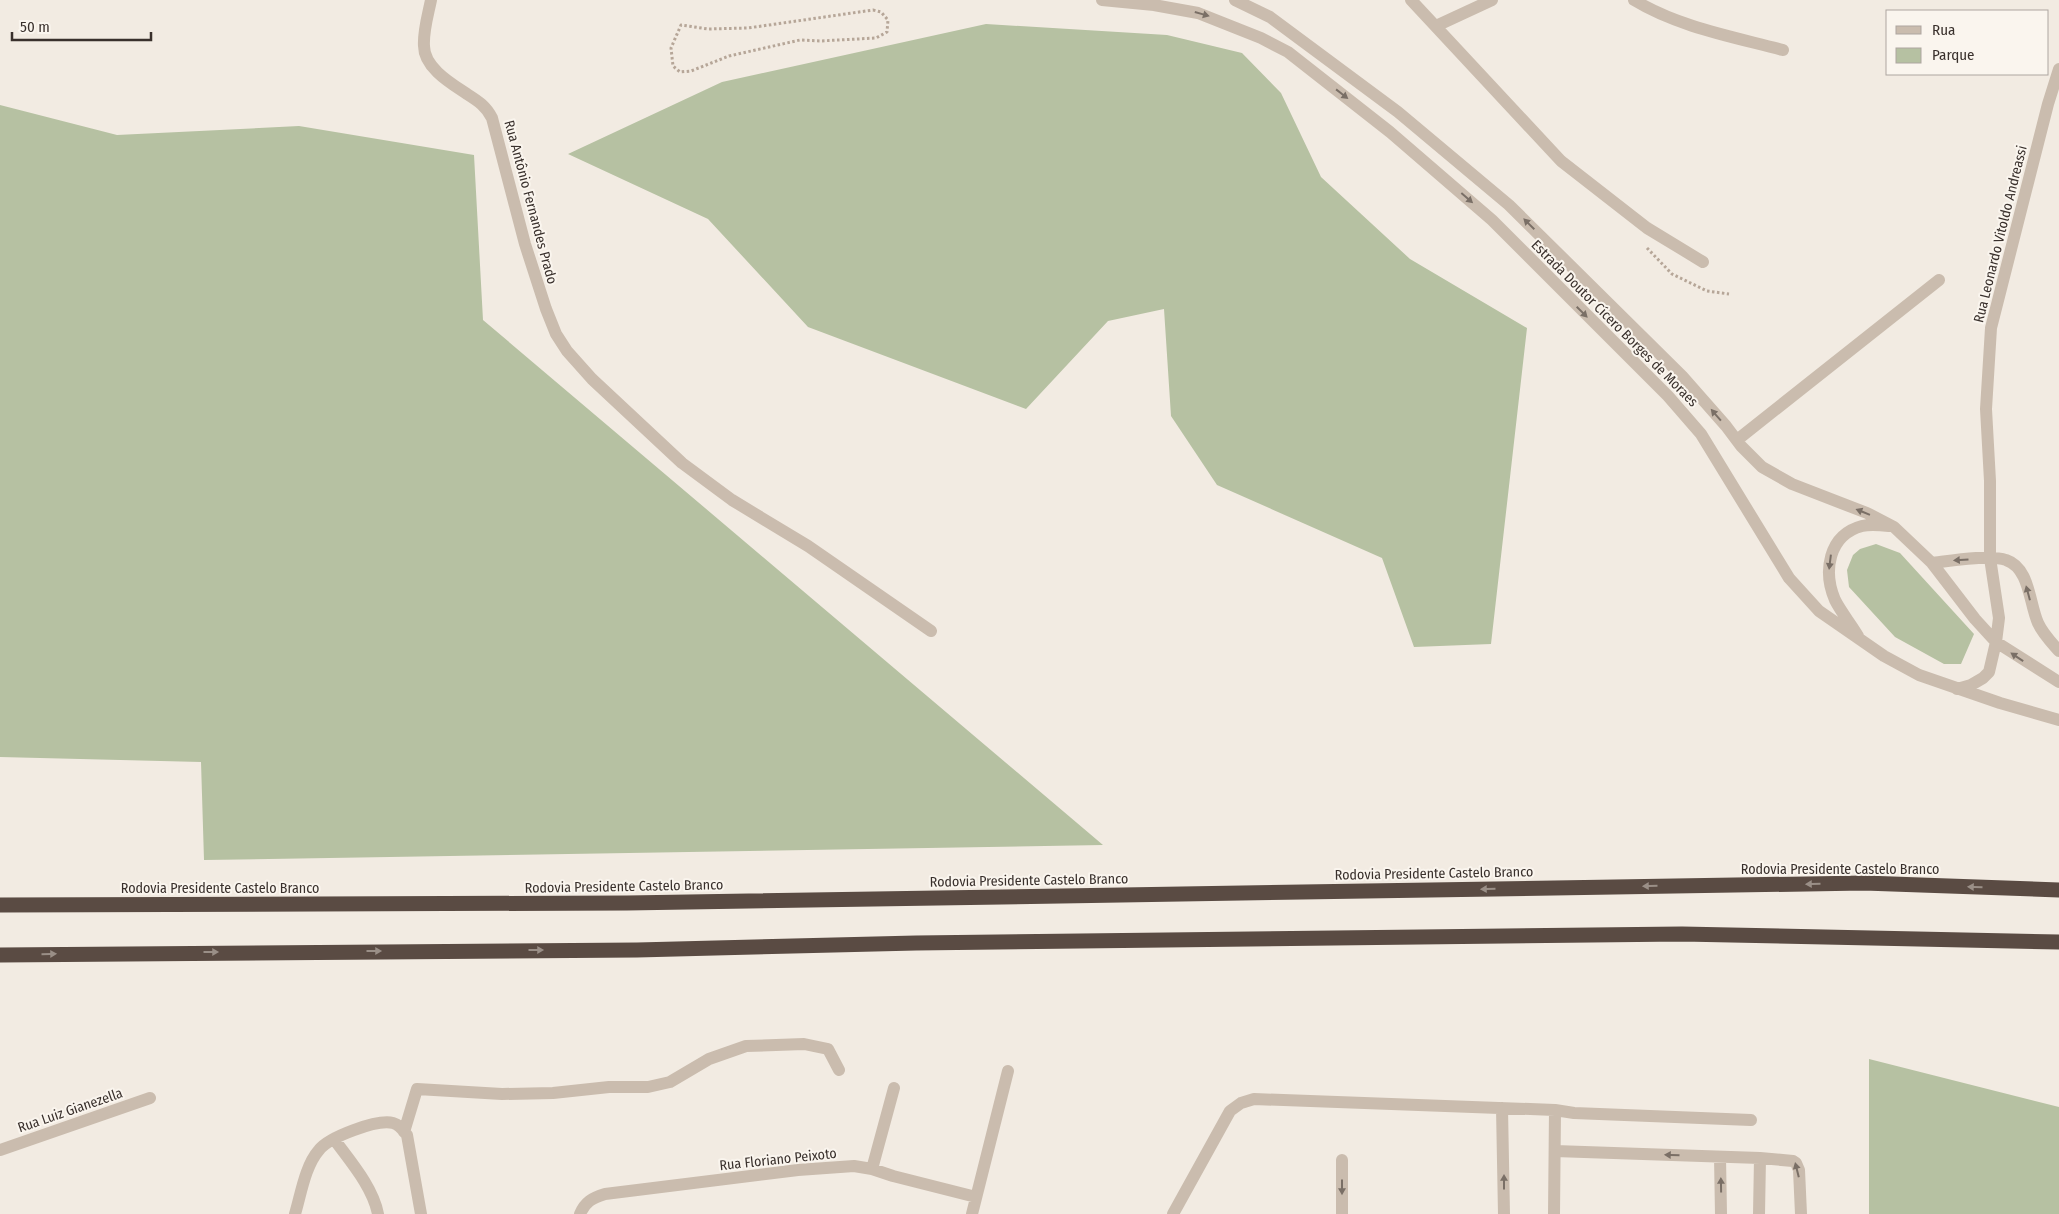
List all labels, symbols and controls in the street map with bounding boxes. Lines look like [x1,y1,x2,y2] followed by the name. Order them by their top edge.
[12,10,151,42] scale bar
[1886,10,2049,75] legend
[1194,11,1209,19] one-way arrow
[20,18,50,36] text: 50 m
[1932,21,1955,39] text: Rua
[1932,46,1975,64] text: Parque
[1335,89,1348,100] one-way arrow
[500,118,561,286] street label: Rua Antônio Fernandes Prado
[1970,144,2031,324] street label: Rua Leonardo Vitoldo Andreassi
[1460,192,1473,203] one-way arrow
[1523,219,1535,231] one-way arrow
[1528,236,1702,410] street label: Estrada Doutor Cícero Borges de Moraes
[1576,306,1588,318] one-way arrow
[1711,408,1722,421] one-way arrow
[1856,507,1870,515] one-way arrow
[1826,555,1834,571] one-way arrow
[1953,557,1969,565] one-way arrow
[2024,586,2032,601] one-way arrow
[2011,652,2024,661] one-way arrow
[1741,861,1939,878] street label: Rodovia Presidente Castelo Branco
[1335,863,1533,884] street label: Rodovia Presidente Castelo Branco
[930,870,1128,891] street label: Rodovia Presidente Castelo Branco
[525,876,723,897] street label: Rodovia Presidente Castelo Branco
[121,880,319,897] street label: Rodovia Presidente Castelo Branco
[1805,880,1821,888] one-way arrow
[1642,882,1658,890] one-way arrow
[1967,882,1983,890] one-way arrow
[1480,885,1496,893] one-way arrow
[528,946,544,954] one-way arrow
[366,947,382,955] one-way arrow
[203,948,219,956] one-way arrow
[41,950,57,958] one-way arrow
[15,1085,125,1136] street label: Rua Luiz Gianezella
[719,1145,838,1174] street label: Rua Floriano Peixoto
[1664,1151,1680,1159] one-way arrow
[1793,1163,1801,1178] one-way arrow
[1500,1174,1508,1190] one-way arrow
[1717,1177,1725,1193] one-way arrow
[1338,1179,1346,1195] one-way arrow

